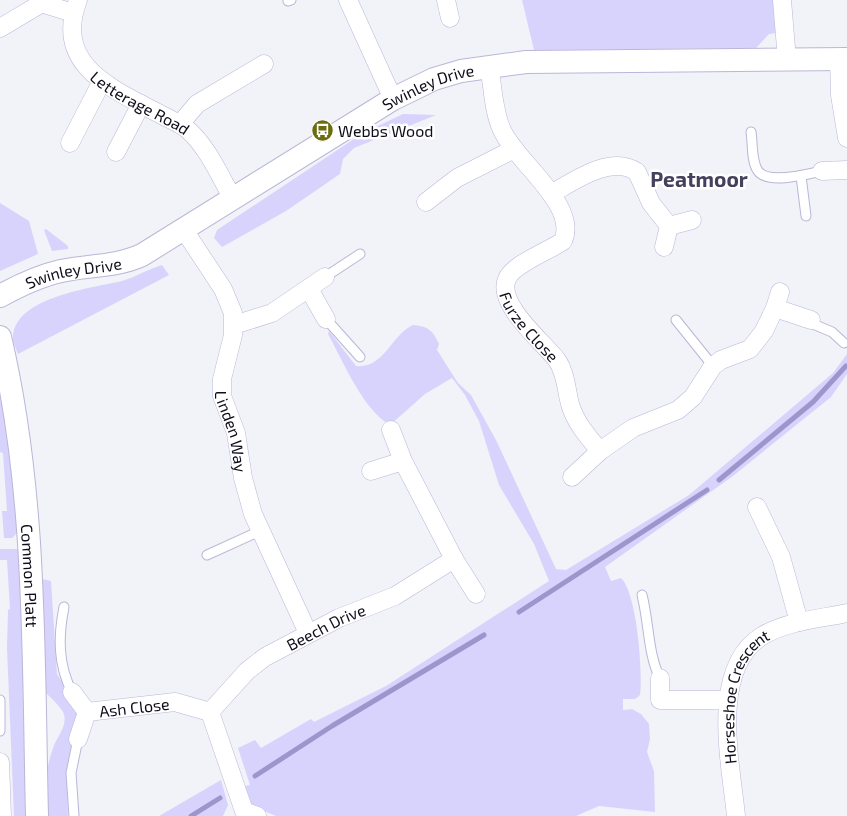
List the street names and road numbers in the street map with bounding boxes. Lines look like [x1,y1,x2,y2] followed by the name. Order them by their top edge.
[378,60,475,113] street label: Swinley Drive
[87,66,194,138] street label: Letterage Road
[22,253,123,292] street label: Swinley Drive
[497,289,563,365] street label: Furze Close
[213,391,252,474] street label: Linden Way
[18,523,43,628] street label: Common Platt
[283,599,368,654] street label: Beech Drive
[718,625,772,765] street label: Horseshoe Crescent
[98,693,170,720] street label: Ash Close

